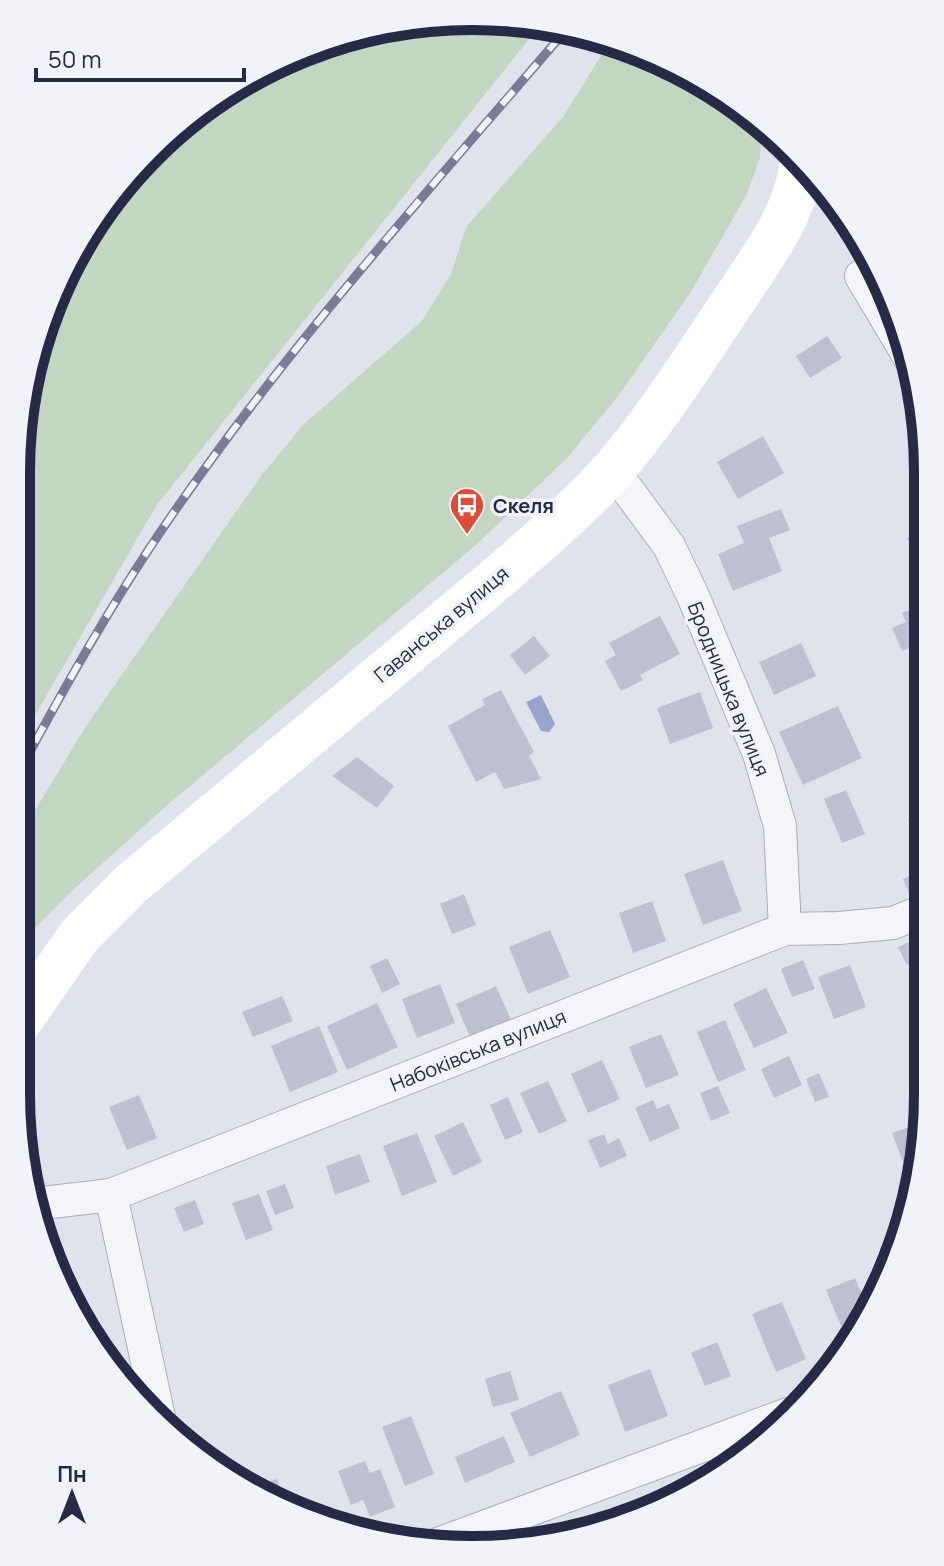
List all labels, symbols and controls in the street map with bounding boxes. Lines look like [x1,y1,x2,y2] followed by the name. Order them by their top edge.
[36,32,244,82] scale bar
[48,42,102,75] text: 50 m
[448,486,486,536] bus stop icon: Скеля
[493,492,554,519] place label: Скеля
[368,560,514,688] street label: Гаванська вулиця
[682,598,776,780] street label: Бродницька вулиця
[386,1002,570,1098] street label: Набоківська вулиця
[32,1454,112,1534] north arrow
[57,1459,87,1489] text: Пн

